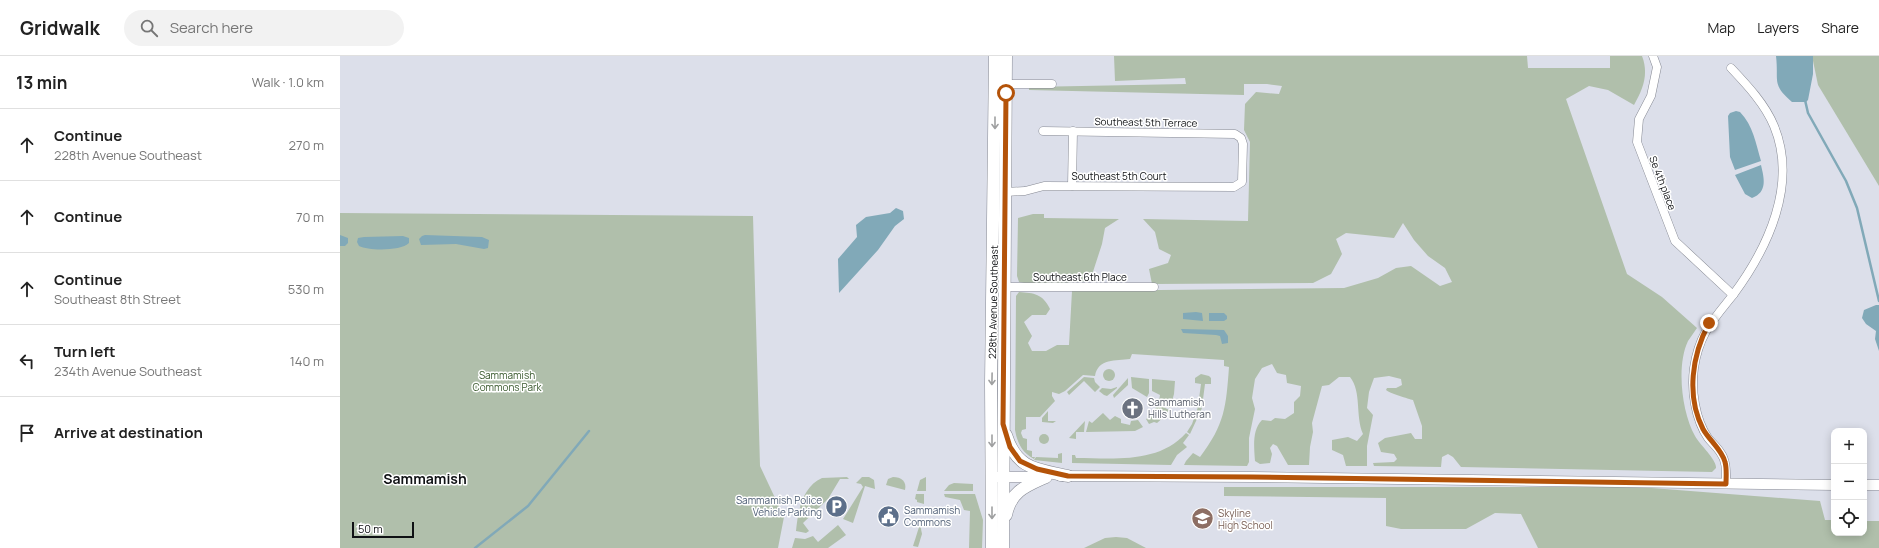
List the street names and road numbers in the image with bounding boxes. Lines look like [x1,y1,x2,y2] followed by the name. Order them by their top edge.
[1094,114,1198,130] street label: Southeast 5th Terrace
[1646,154,1680,212] street label: Se 4th place
[1072,169,1166,183] street label: Southeast 5th Court
[985,245,1001,359] street label: 228th Avenue Southeast
[1033,270,1127,284] street label: Southeast 6th Place

